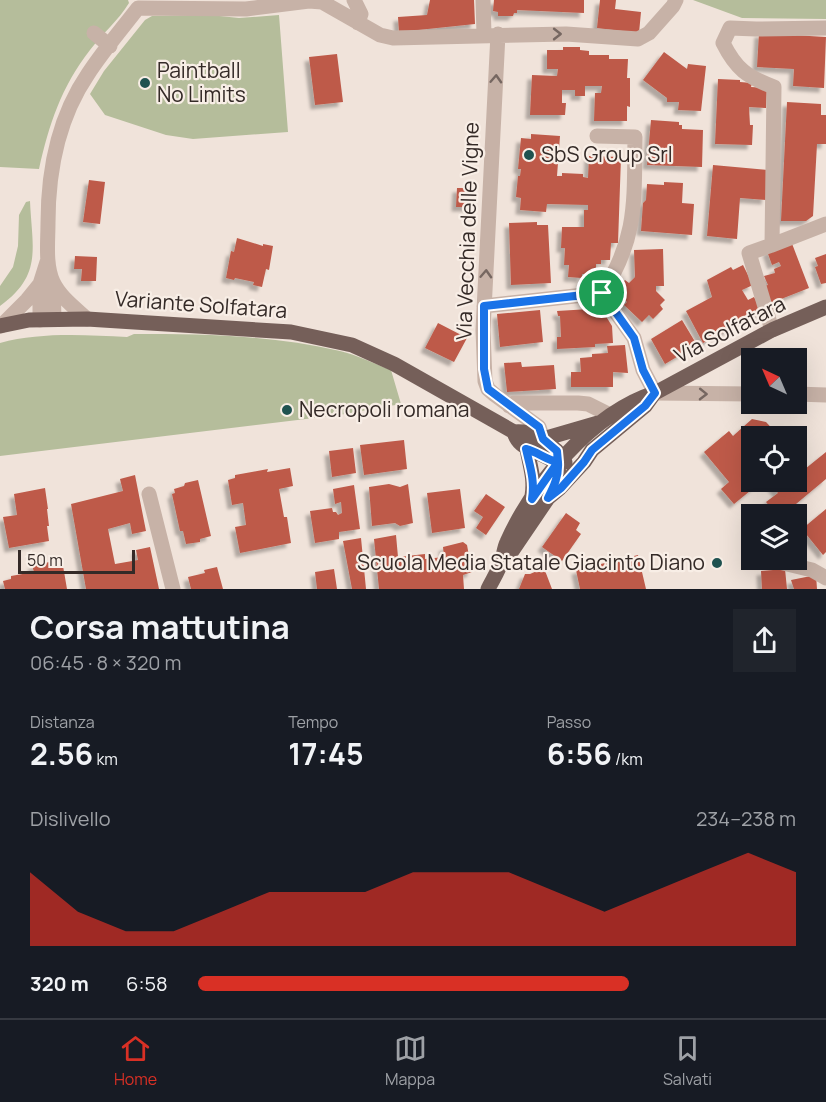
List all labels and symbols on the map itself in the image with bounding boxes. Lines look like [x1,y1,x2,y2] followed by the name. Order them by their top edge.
[552,28,561,40] one-way arrow
[157,56,246,108] place label: Paintball No Limits
[489,75,502,84] one-way arrow
[138,76,152,90] marker: Paintball No Limits
[449,121,485,340] street label: Via Vecchia delle Vigne
[541,140,673,168] place label: SbS Group Srl
[522,148,536,162] marker: SbS Group Srl
[576,267,627,318] pin
[479,270,492,279] one-way arrow
[114,284,288,324] street label: Variante Solfatara
[669,289,790,369] street label: Via Solfatara
[741,348,807,414] north arrow
[699,387,708,400] one-way arrow
[299,395,469,423] place label: Necropoli romana
[280,403,294,417] marker: Necropoli romana
[18,547,135,574] scale bar
[357,548,705,576] place label: Scuola Media Statale Giacinto Diano
[710,556,724,570] marker: Scuola Media Statale Giacinto Diano

